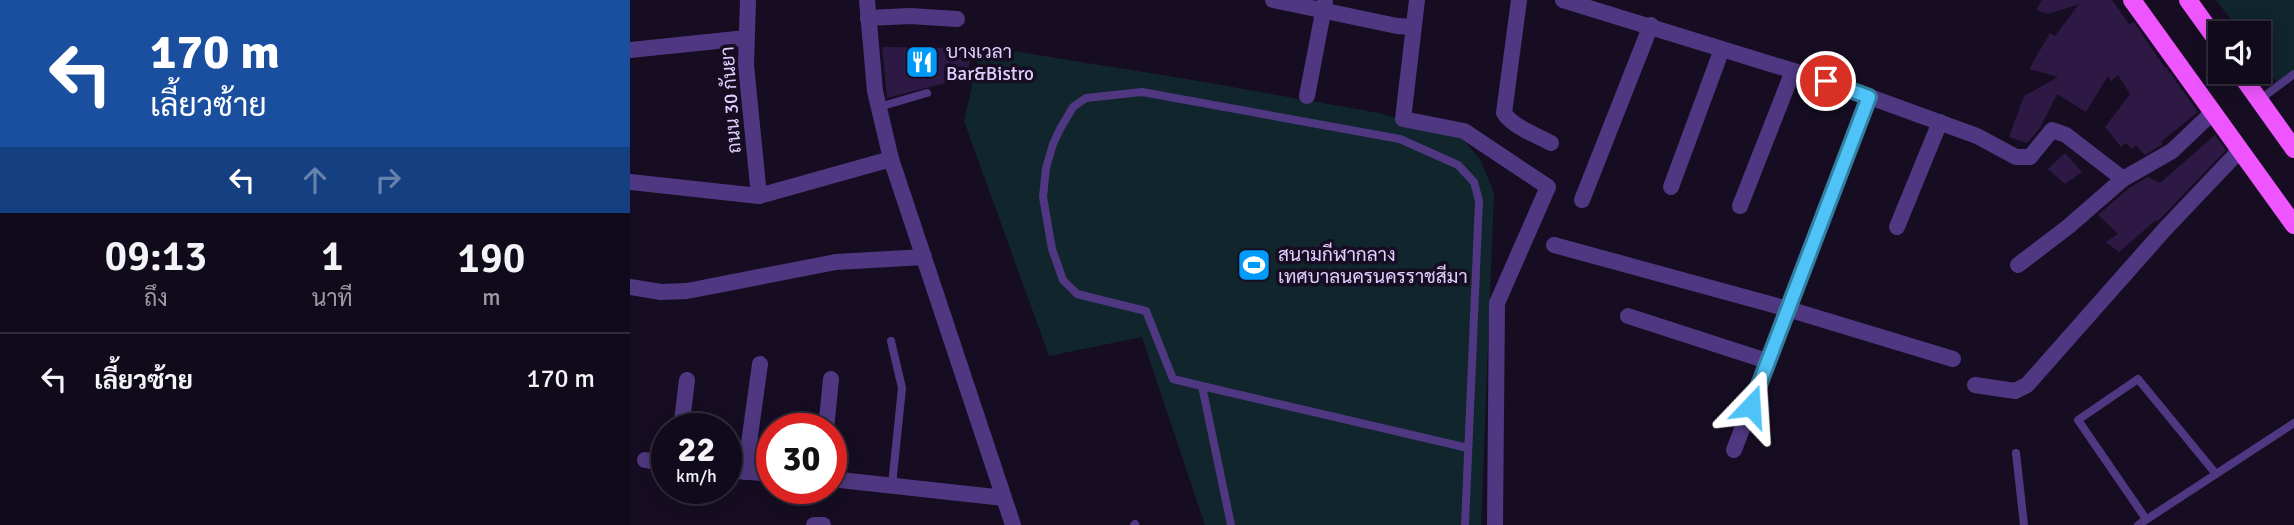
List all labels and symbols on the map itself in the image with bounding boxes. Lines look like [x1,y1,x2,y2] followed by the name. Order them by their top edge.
[946,40,1034,86] place label: บางเวลา Bar&Bistro
[903,43,941,81] restaurant icon: บางเวลา Bar&Bistro
[715,46,747,154] street label: ถนน 30 กันยา
[1796,51,1856,111] pin
[1278,242,1468,289] place label: สนามกีฬากลาง เทศบาลนครนครราชสีมา
[1235,246,1273,284] sports icon: สนามกีฬากลาง เทศบาลนครนครราชสีมา
[1714,369,1788,443] position arrow
[756,413,847,504] speed limit sign: 30

